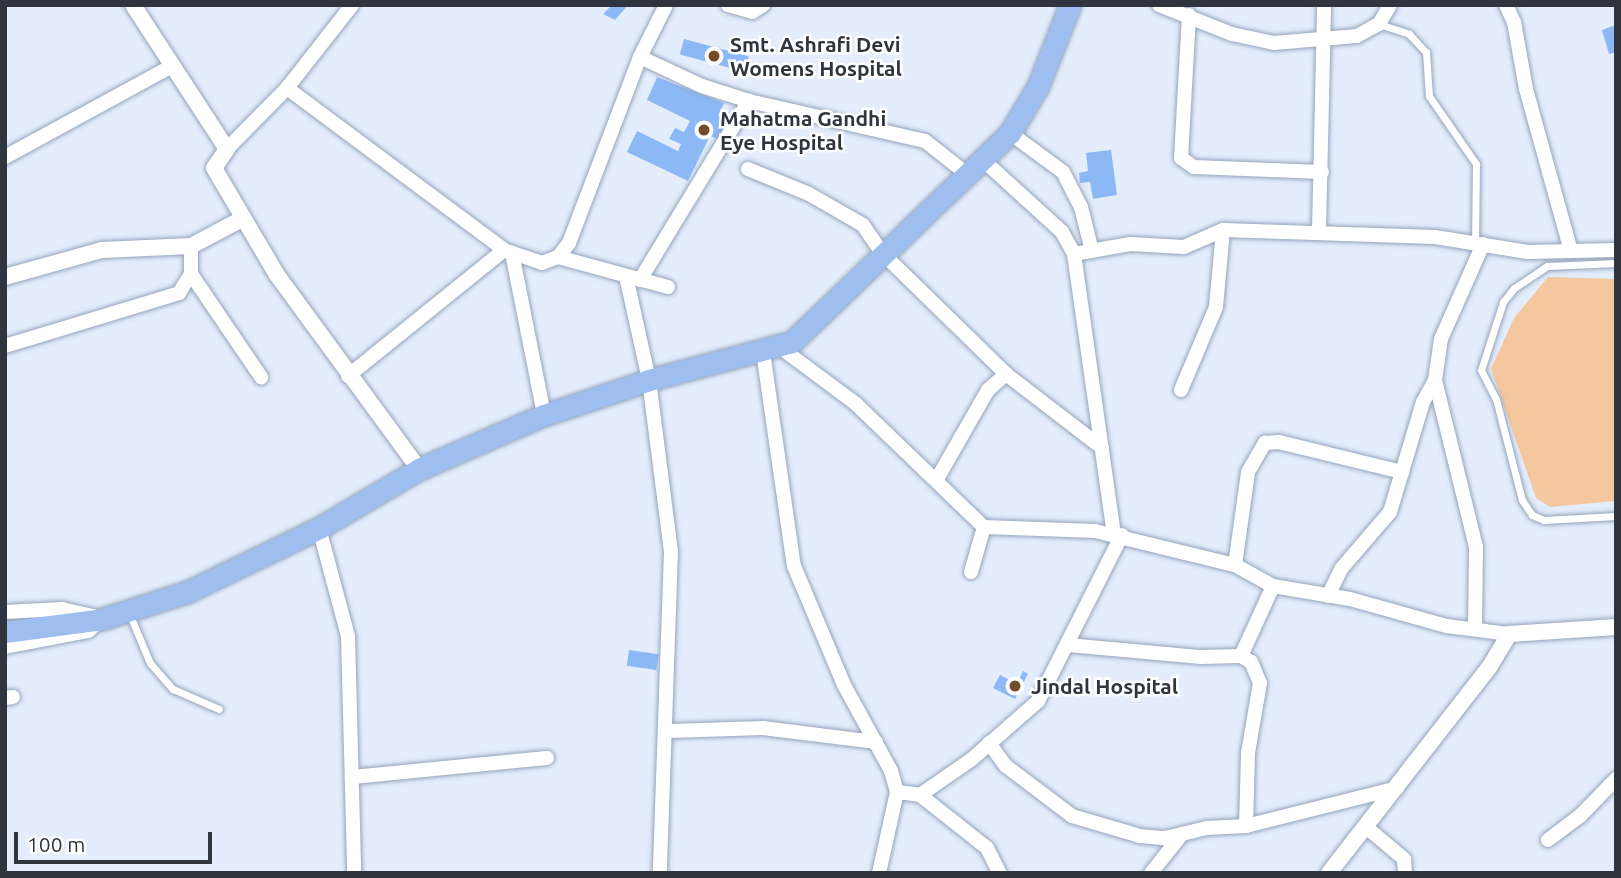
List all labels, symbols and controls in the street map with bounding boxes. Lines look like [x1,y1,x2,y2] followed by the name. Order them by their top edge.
[730,31,902,81] place label: Smt. Ashrafi Devi Womens Hospital
[704,46,724,66] marker: Smt. Ashrafi Devi Womens Hospital
[720,105,886,155] place label: Mahatma Gandhi Eye Hospital
[694,120,714,140] marker: Mahatma Gandhi Eye Hospital
[1031,673,1178,699] place label: Jindal Hospital
[1005,676,1025,696] marker: Jindal Hospital
[18,818,215,862] scale bar
[27,832,85,856] text: 100 m

